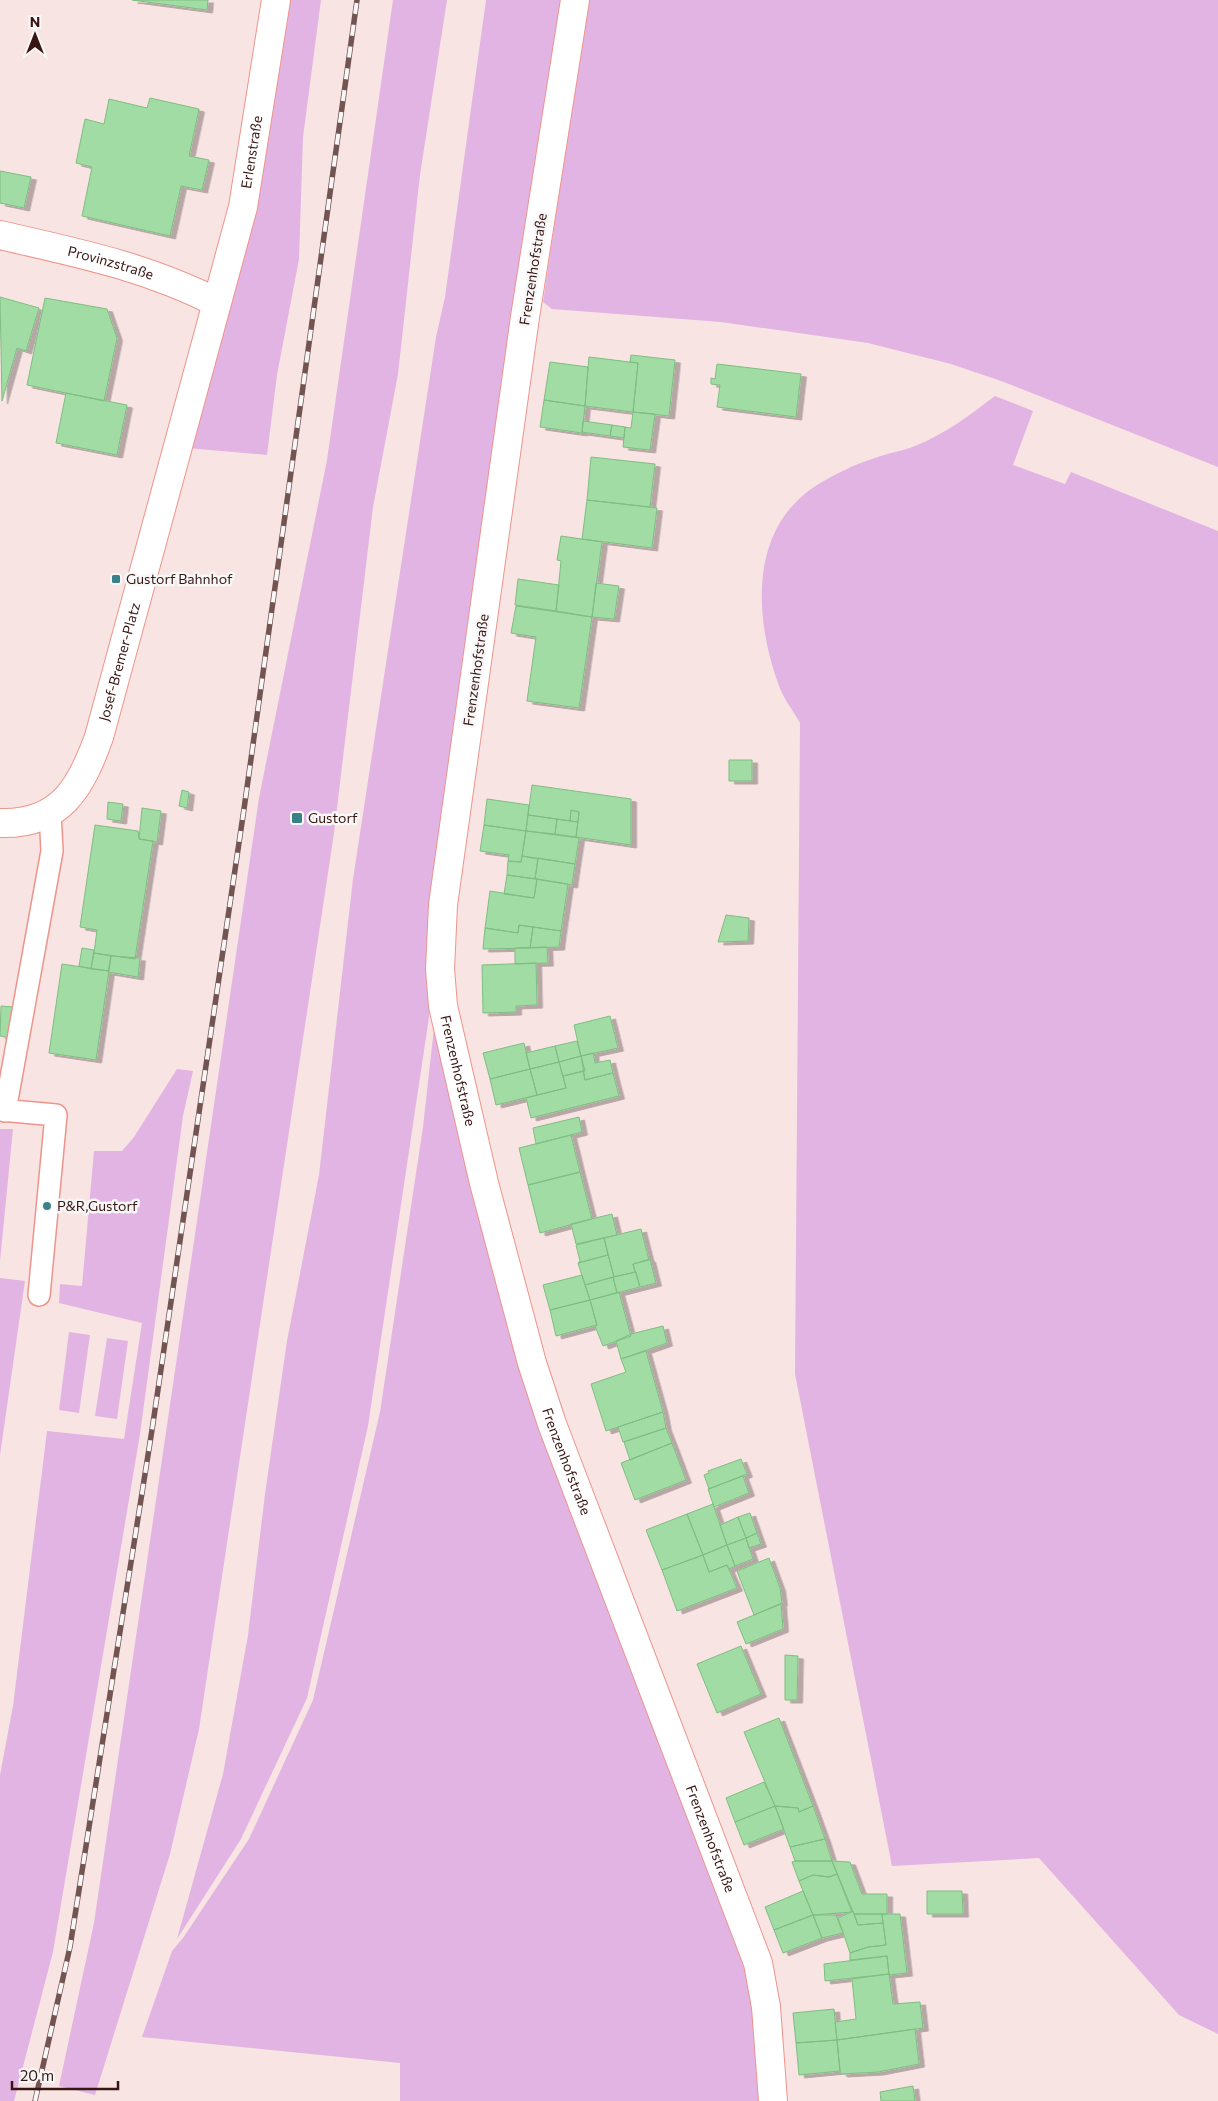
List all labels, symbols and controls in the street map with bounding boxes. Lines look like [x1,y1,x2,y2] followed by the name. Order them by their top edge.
[10,10,60,60] north arrow
[30,13,40,30] text: N
[237,114,265,190] street label: Erlenstraße
[515,212,550,326] street label: Frenzenhofstraße
[66,242,156,283] street label: Provinzstraße
[126,570,233,587] place label: Gustorf Bahnhof
[110,573,122,585] marker: Gustorf Bahnhof
[95,600,143,723] street label: Josef-Bremer-Platz
[459,613,492,727] street label: Frenzenhofstraße
[308,809,358,826] place label: Gustorf
[290,811,304,825] marker: Gustorf
[437,1013,479,1128] street label: Frenzenhofstraße
[57,1197,138,1214] place label: P&R,Gustorf
[41,1200,53,1212] marker: P&R,Gustorf
[539,1405,595,1517] street label: Frenzenhofstraße
[683,1783,739,1895] street label: Frenzenhofstraße
[12,2058,119,2090] scale bar
[20,2066,54,2084] text: 20 m

